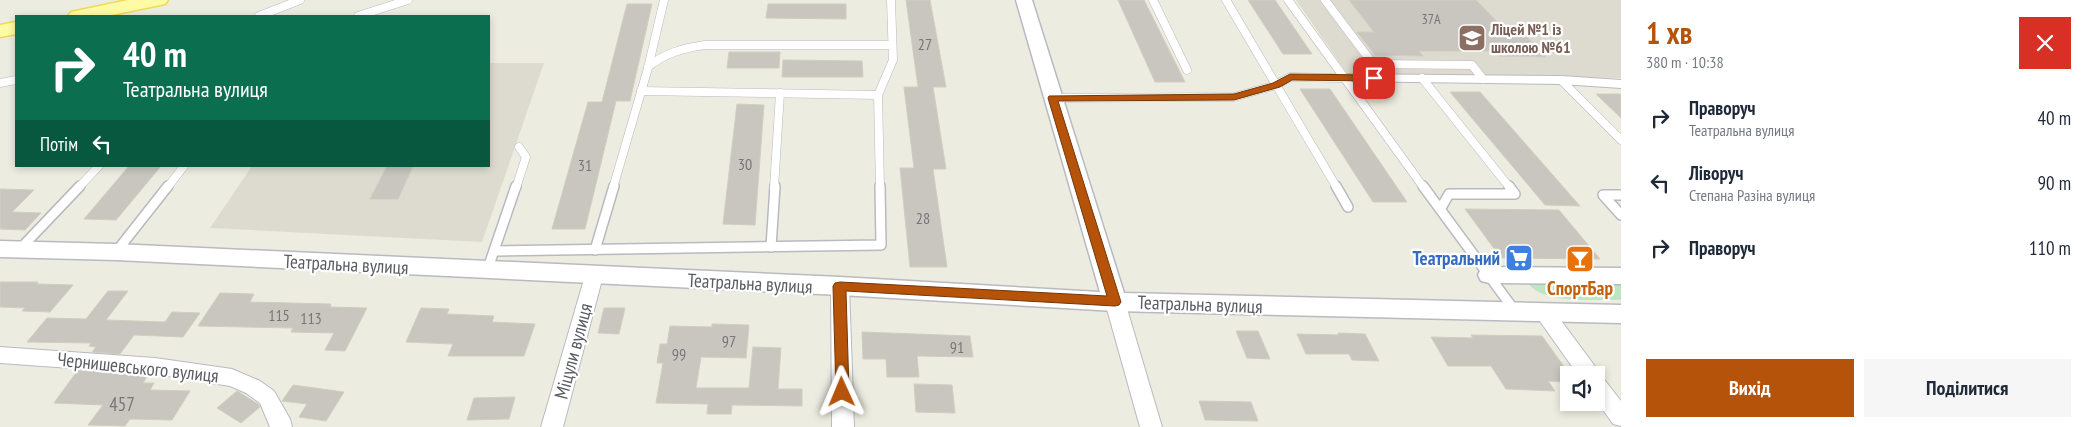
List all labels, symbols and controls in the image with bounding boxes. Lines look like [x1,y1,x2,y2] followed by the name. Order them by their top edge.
[1421,10,1441,28] house number: 37А
[1646,13,1692,52] text: 1 хв
[2019,17,2071,69] button: close
[1490,19,1571,57] place label: Ліцей №1 із школою №61
[1457,23,1487,53] school or university icon: Ліцей №1 із школою №61
[123,31,187,77] text: 40 m
[918,34,932,54] house number: 27
[40,35,105,100] icon: right
[1646,52,1724,72] text: 380 m · 10:38
[1353,57,1395,99] pin
[1360,64,1388,92] icon: arrive
[123,75,268,103] text: Театральна вулиця
[1689,96,1756,120] text: Праворуч
[1646,104,1674,132] icon: right
[2038,106,2071,130] text: 40 m
[1689,120,1794,140] text: Театральна вулиця
[88,130,116,158] icon: left
[40,132,78,156] text: Потім
[738,154,752,174] house number: 30
[578,155,592,175] house number: 31
[1689,161,1743,185] text: Ліворуч
[1646,169,1674,197] icon: left
[2038,171,2071,195] text: 90 m
[1689,185,1815,205] text: Степана Разіна вулиця
[916,208,930,228] house number: 28
[1646,234,1674,262] icon: right
[1689,236,1756,260] text: Праворуч
[2029,236,2071,260] text: 110 m
[1504,243,1534,273] supermarket icon: Театральний
[1565,244,1595,274] bar icon: СпортБар
[1413,246,1500,270] place label: Театральний
[283,249,409,279] street label: Театральна вулиця
[687,268,813,298] street label: Театральна вулиця
[1547,276,1613,300] place label: СпортБар
[1137,290,1263,318] street label: Театральна вулиця
[549,301,597,401] street label: Міцули вулиця
[268,305,290,325] house number: 115
[300,308,322,328] house number: 113
[722,331,736,351] house number: 97
[950,337,964,357] house number: 91
[672,344,686,364] house number: 99
[56,347,220,387] street label: Чернишевського вулиця
[1646,359,1854,417] button: Вихід
[1864,359,2071,417] button: Поділитися
[815,365,867,417] position arrow
[1560,366,1605,411] map controls
[1560,366,1605,411] button: sound
[109,392,135,416] house number: 457

